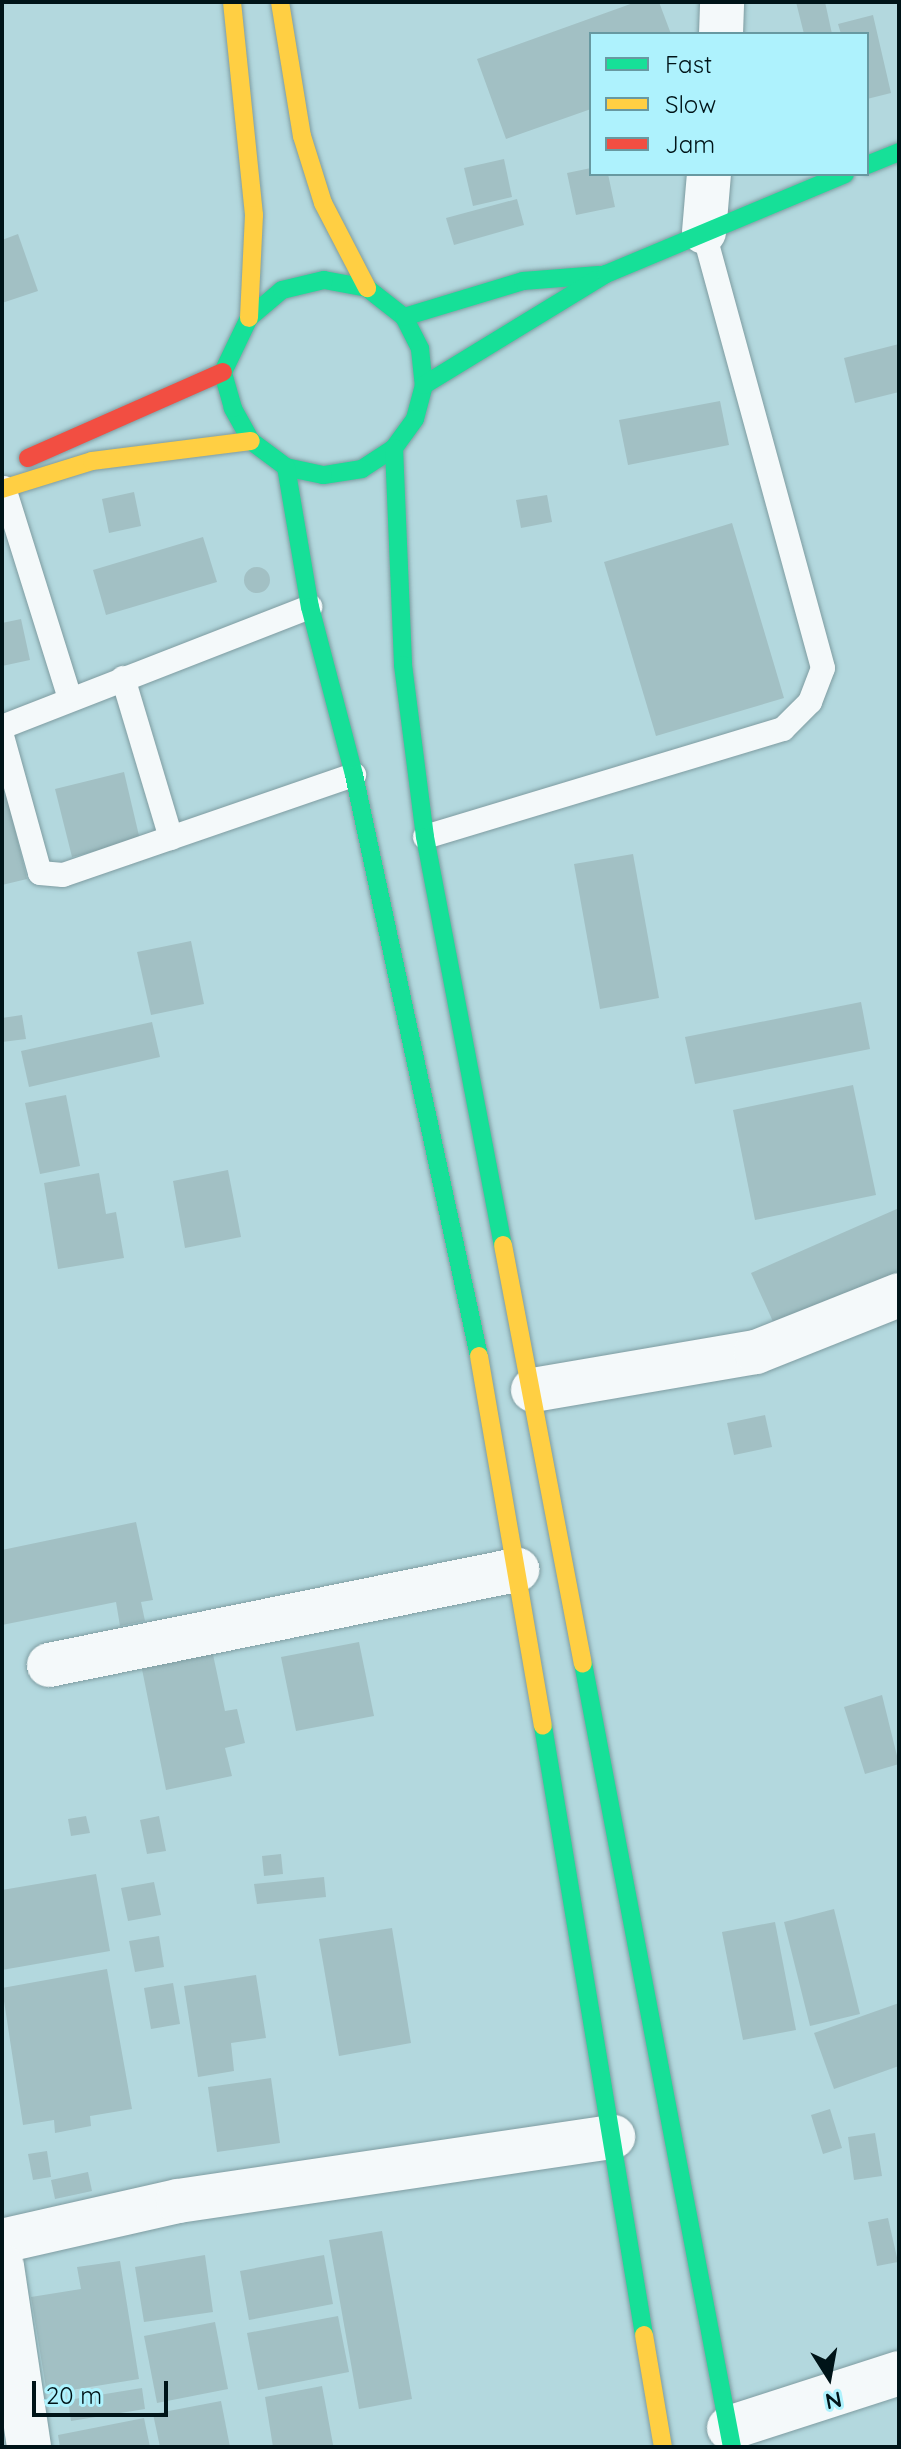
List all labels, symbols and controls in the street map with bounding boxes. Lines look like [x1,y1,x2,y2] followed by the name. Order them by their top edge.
[589,32,869,176] legend
[665,49,712,79] text: Fast
[665,89,716,119] text: Slow
[665,129,715,159] text: Jam
[789,2337,869,2417] north arrow
[36,2365,172,2415] scale bar
[46,2380,102,2410] text: 20 m
[823,2385,844,2416] text: N

